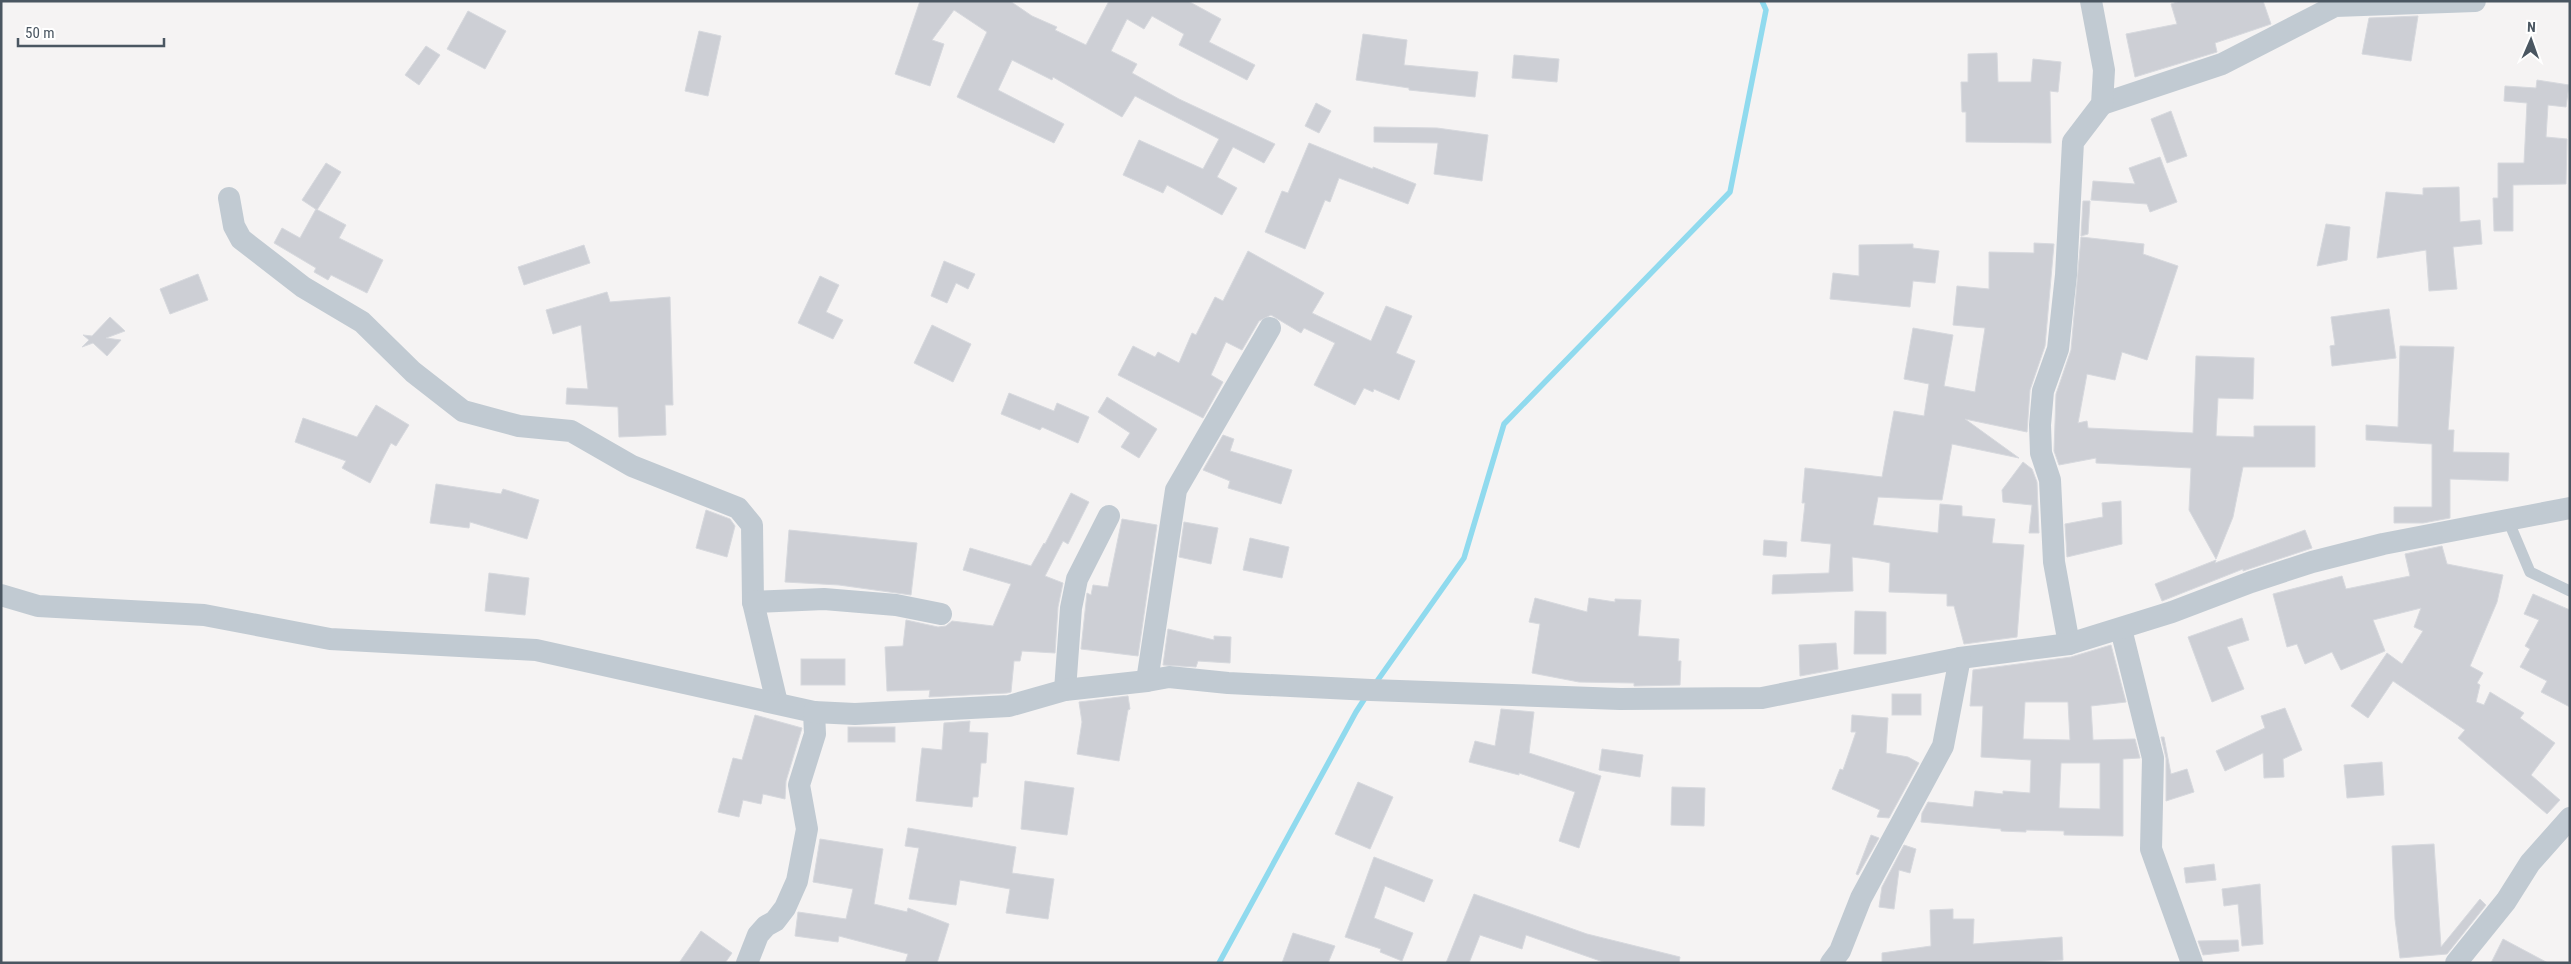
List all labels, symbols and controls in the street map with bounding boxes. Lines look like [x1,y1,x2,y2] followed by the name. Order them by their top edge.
[18,15,164,47] scale bar
[2506,15,2556,65] north arrow
[2527,19,2536,35] text: N
[25,24,55,42] text: 50 m

